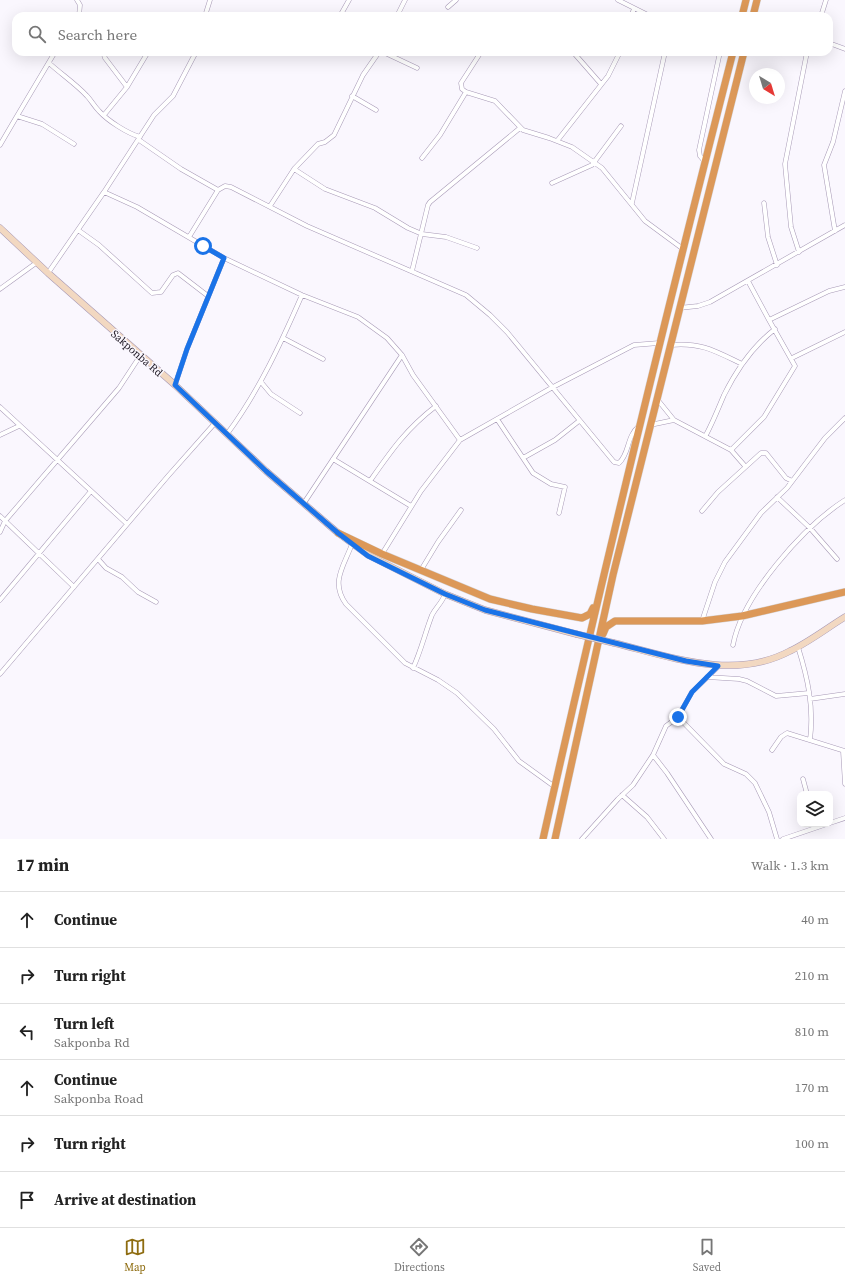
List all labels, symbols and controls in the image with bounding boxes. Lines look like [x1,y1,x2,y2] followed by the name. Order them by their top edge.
[12,12,833,56] search box
[26,23,48,45] icon: search
[58,24,137,45] text: Search here
[749,68,785,104] north arrow
[194,237,212,255] route start
[108,327,166,381] street label: Sakponba Rd
[669,708,687,726] route end
[797,791,833,827] map controls
[797,791,833,827] button: layers
[16,853,69,877] text: 17 min
[751,857,829,874] text: Walk · 1.3 km
[16,909,38,931] icon: ahead
[54,909,117,930] text: Continue
[801,911,829,928] text: 40 m
[16,965,38,987] icon: right
[54,965,126,986] text: Turn right
[795,967,829,984] text: 210 m
[54,1013,114,1034] text: Turn left
[16,1021,38,1043] icon: left
[795,1023,829,1040] text: 810 m
[54,1034,130,1051] text: Sakponba Rd
[54,1069,117,1090] text: Continue
[16,1077,38,1099] icon: ahead
[795,1079,829,1096] text: 170 m
[54,1090,143,1107] text: Sakponba Road
[16,1133,38,1155] icon: right
[54,1133,126,1154] text: Turn right
[795,1135,829,1152] text: 100 m
[16,1189,38,1211] icon: arrive
[54,1189,196,1210] text: Arrive at destination
[124,1236,146,1275] tab: Map
[394,1236,445,1275] tab: Directions
[693,1236,721,1275] tab: Saved

